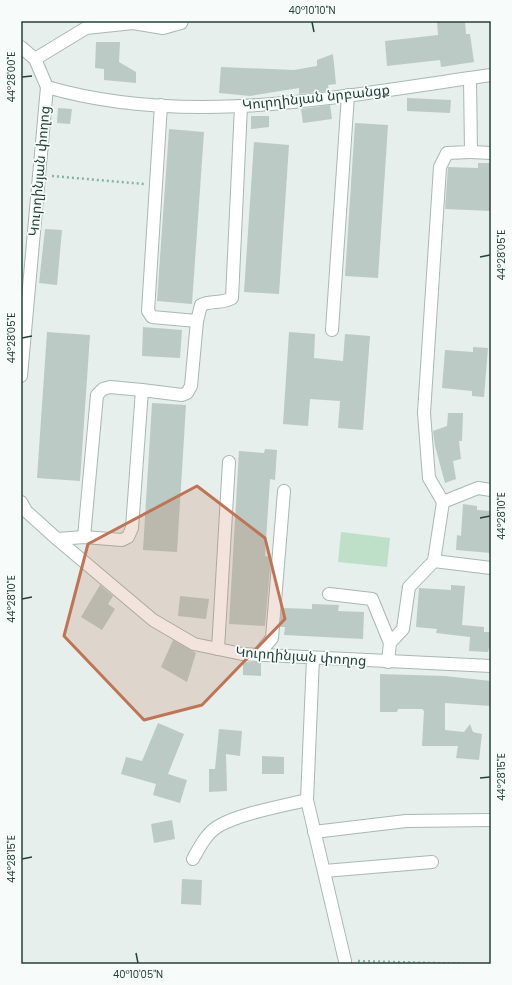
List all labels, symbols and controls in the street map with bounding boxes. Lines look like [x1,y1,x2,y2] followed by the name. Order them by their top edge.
[288,3,336,18] text: 40°10'10"N
[4,52,19,102] text: 44°28'00"E
[241,79,391,115] street label: Կուրղինյան նրբանցք
[23,105,55,237] street label: Կուրղինյան փողոց
[494,230,509,280] text: 44°28'05"E
[4,313,19,363] text: 44°28'05"E
[494,492,509,540] text: 44°28'10"E
[4,575,19,623] text: 44°28'10"E
[235,641,367,671] street label: Կուրղինյան փողոց
[494,753,509,801] text: 44°28'15"E
[4,835,19,883] text: 44°28'15"E
[113,967,163,982] text: 40°10'05"N

